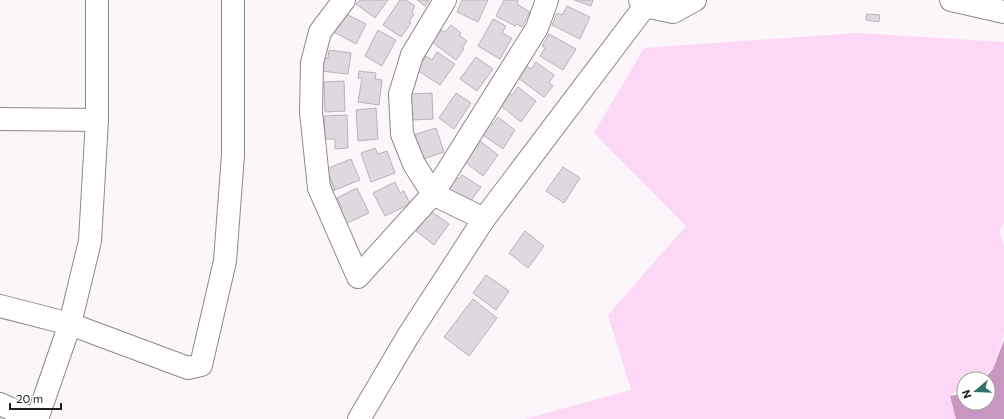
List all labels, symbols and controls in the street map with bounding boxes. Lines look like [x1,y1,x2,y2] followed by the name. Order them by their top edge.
[956,371,996,411] north arrow
[10,385,61,411] scale bar
[959,388,974,400] text: N
[16,391,43,405] text: 20 m

